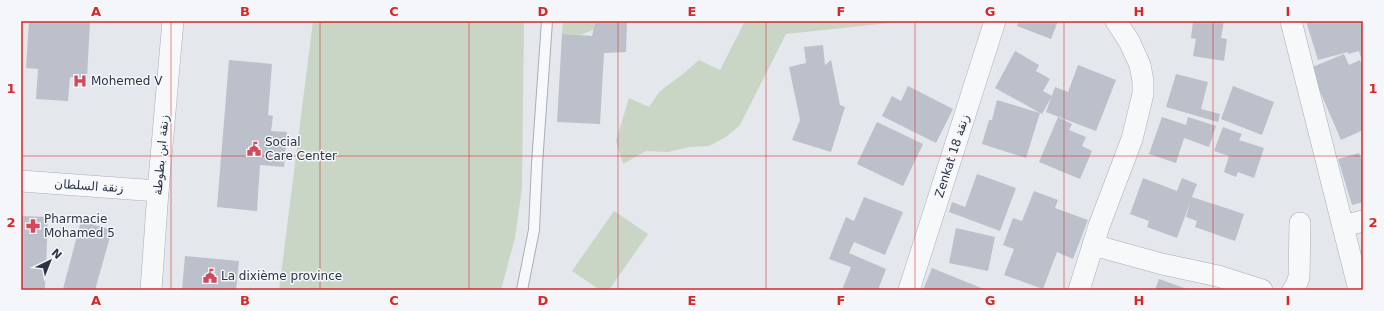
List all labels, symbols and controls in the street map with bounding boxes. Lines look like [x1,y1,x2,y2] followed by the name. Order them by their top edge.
[91,4,101,19] text: A
[240,4,250,19] text: B
[389,4,399,19] text: C
[538,4,549,19] text: D
[688,4,696,19] text: E
[837,4,845,19] text: F
[985,4,995,19] text: G
[1134,4,1144,19] text: H
[1286,4,1290,19] text: I
[72,73,88,89] hospital icon: Mohemed V
[91,74,163,88] place label: Mohemed V
[6,81,16,96] text: 1
[1368,81,1378,96] text: 1
[932,112,973,200] street label: Zenkat 18 زنقة
[151,114,172,196] street label: زنقة ابن بطوطة
[265,135,337,163] place label: Social Care Center
[246,141,262,157] public building icon: Social Care Center
[54,177,124,196] street label: زنقة السلطان
[44,212,115,240] place label: Pharmacie Mohamed 5
[6,215,16,230] text: 2
[1368,215,1378,230] text: 2
[25,218,41,234] pharmacy icon: Pharmacie Mohamed 5
[30,241,70,281] north arrow
[49,246,64,262] text: N
[202,268,218,284] public building icon: La dixième province
[221,269,342,283] place label: La dixième province
[91,293,101,308] text: A
[240,293,250,308] text: B
[389,293,399,308] text: C
[538,293,549,308] text: D
[688,293,696,308] text: E
[837,293,845,308] text: F
[985,293,995,308] text: G
[1134,293,1144,308] text: H
[1286,293,1290,308] text: I

